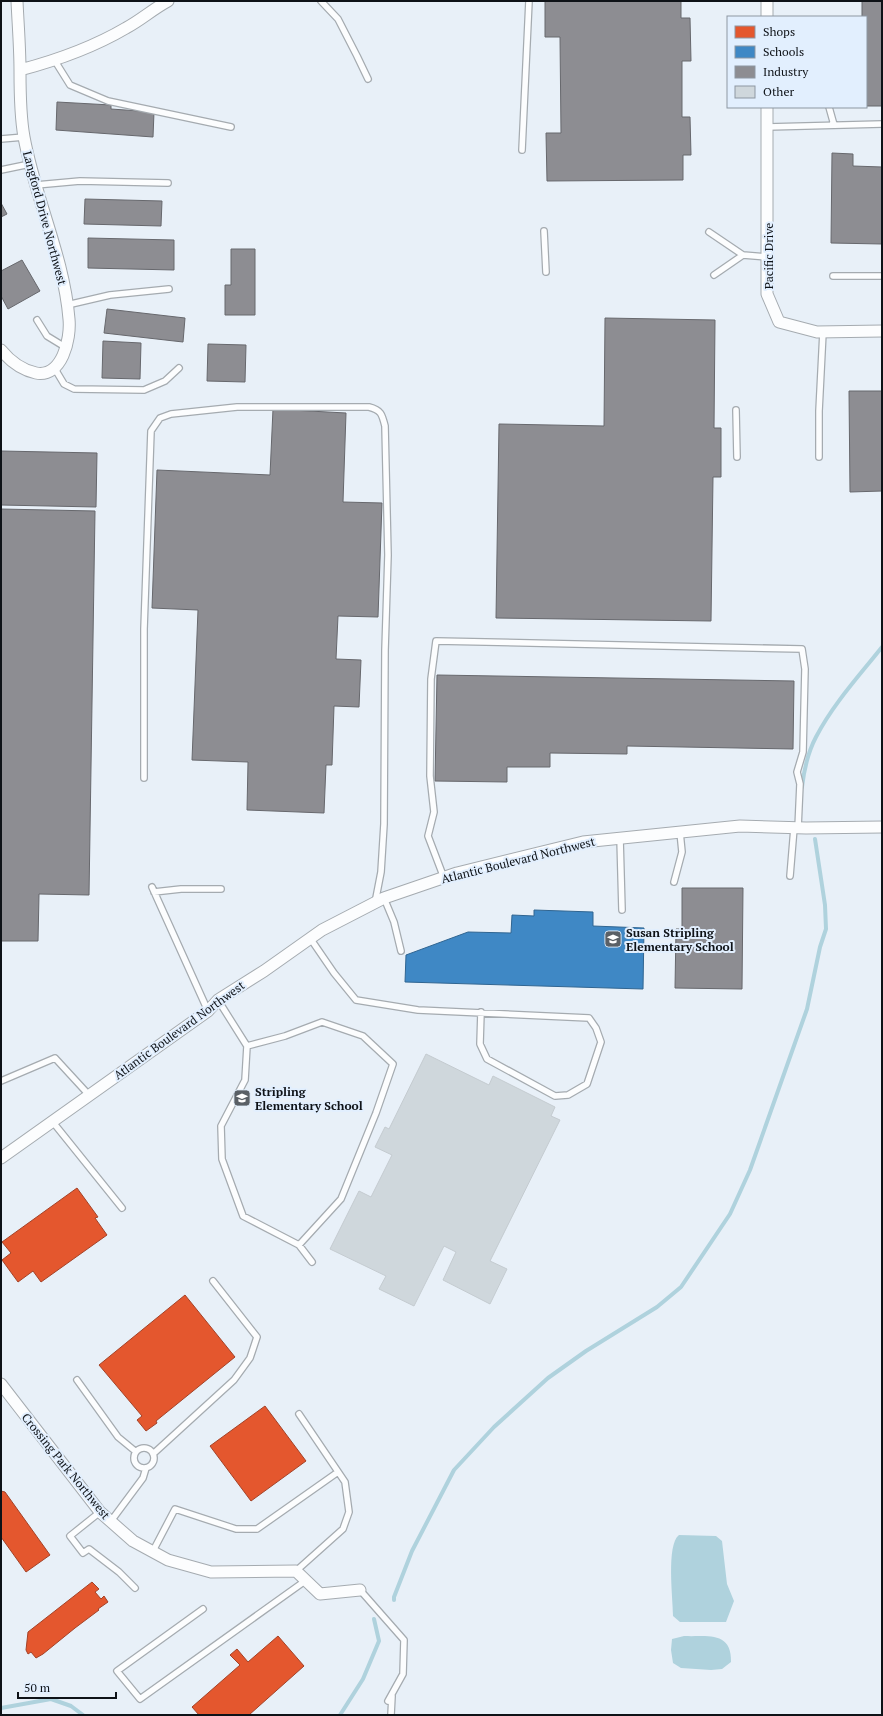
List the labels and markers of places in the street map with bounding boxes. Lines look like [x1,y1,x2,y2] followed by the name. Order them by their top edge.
[626,925,734,954] place label: Susan Stripling Elementary School
[603,929,623,949] school or university icon: Susan Stripling Elementary School
[255,1084,363,1113] place label: Stripling Elementary School
[232,1088,252,1108] school or university icon: Stripling Elementary School

